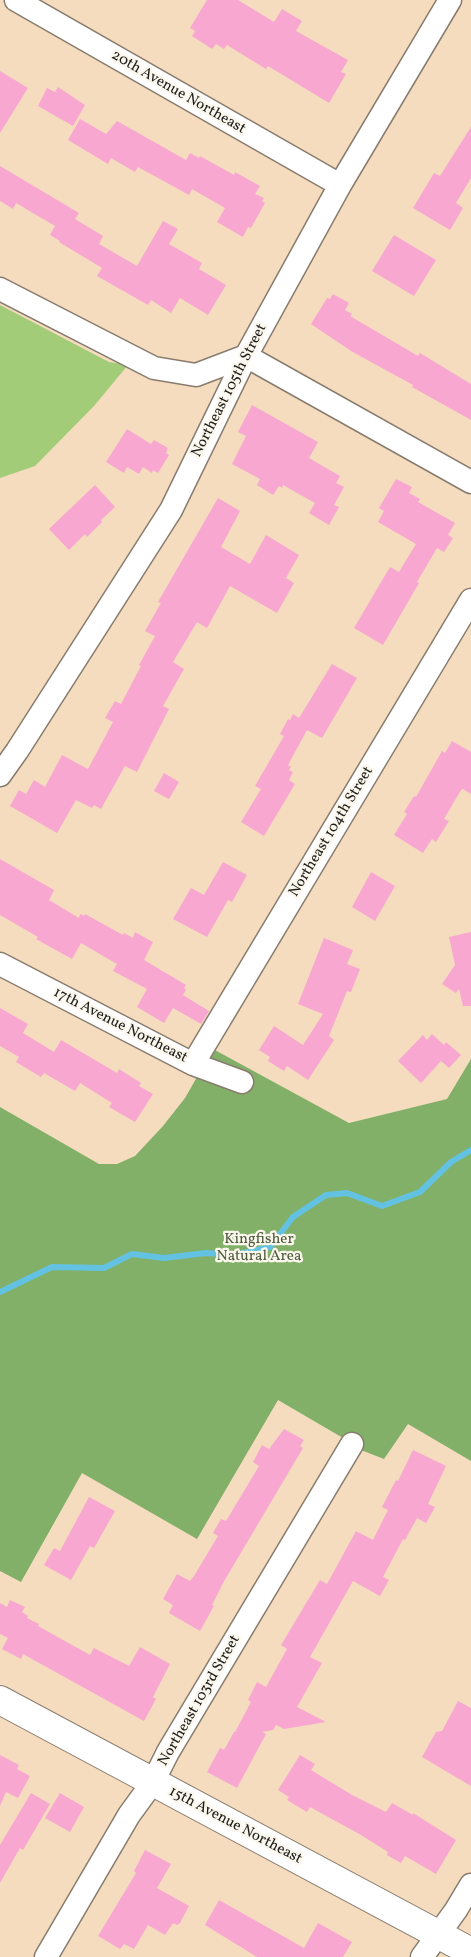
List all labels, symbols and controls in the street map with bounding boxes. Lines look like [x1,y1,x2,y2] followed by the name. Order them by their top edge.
[108,47,248,139] street label: 20th Avenue Northeast
[189,321,271,461] street label: Northeast 105th Street
[286,764,378,900] street label: Northeast 104th Street
[50,984,190,1068] street label: 17th Avenue Northeast
[217,1231,301,1266] park label: Kingfisher Natural Area
[155,1632,245,1770] street label: Northeast 103rd Street
[165,1783,305,1869] street label: 15th Avenue Northeast

